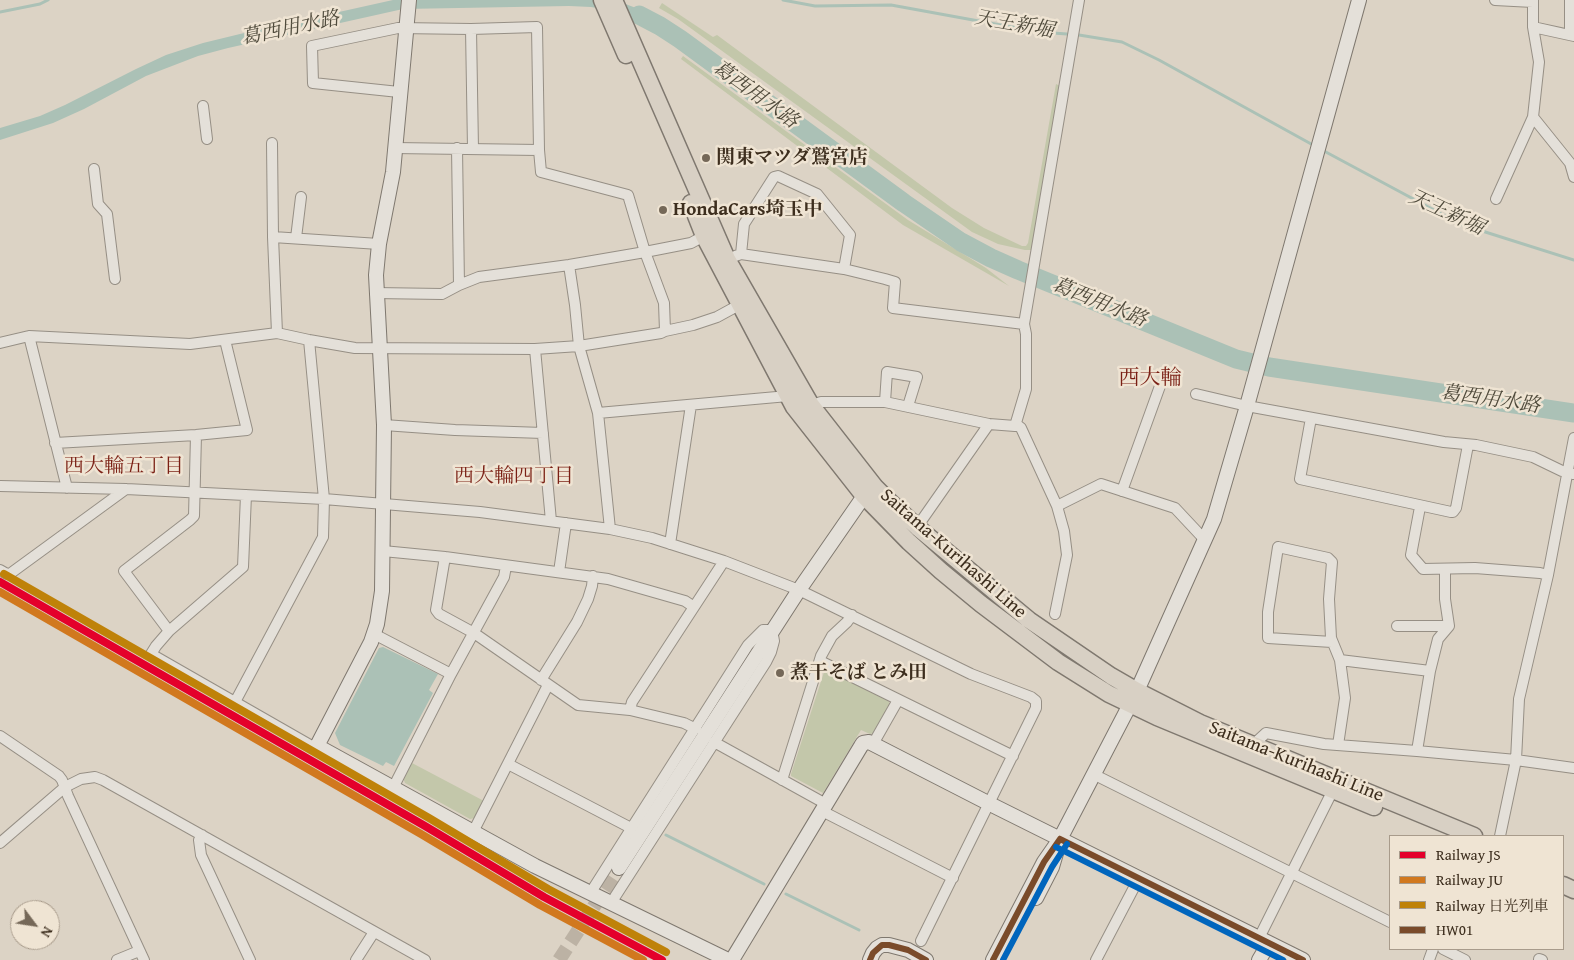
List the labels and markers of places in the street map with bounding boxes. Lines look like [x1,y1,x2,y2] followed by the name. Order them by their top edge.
[716,147,868,169] place label: 関東マツダ鷲宮店
[700,152,712,164] marker: 関東マツダ鷲宮店
[673,199,823,221] place label: HondaCars埼玉中
[657,204,669,216] marker: HondaCars埼玉中
[790,662,927,684] place label: 煮干そば とみ田
[774,667,786,679] marker: 煮干そば とみ田

